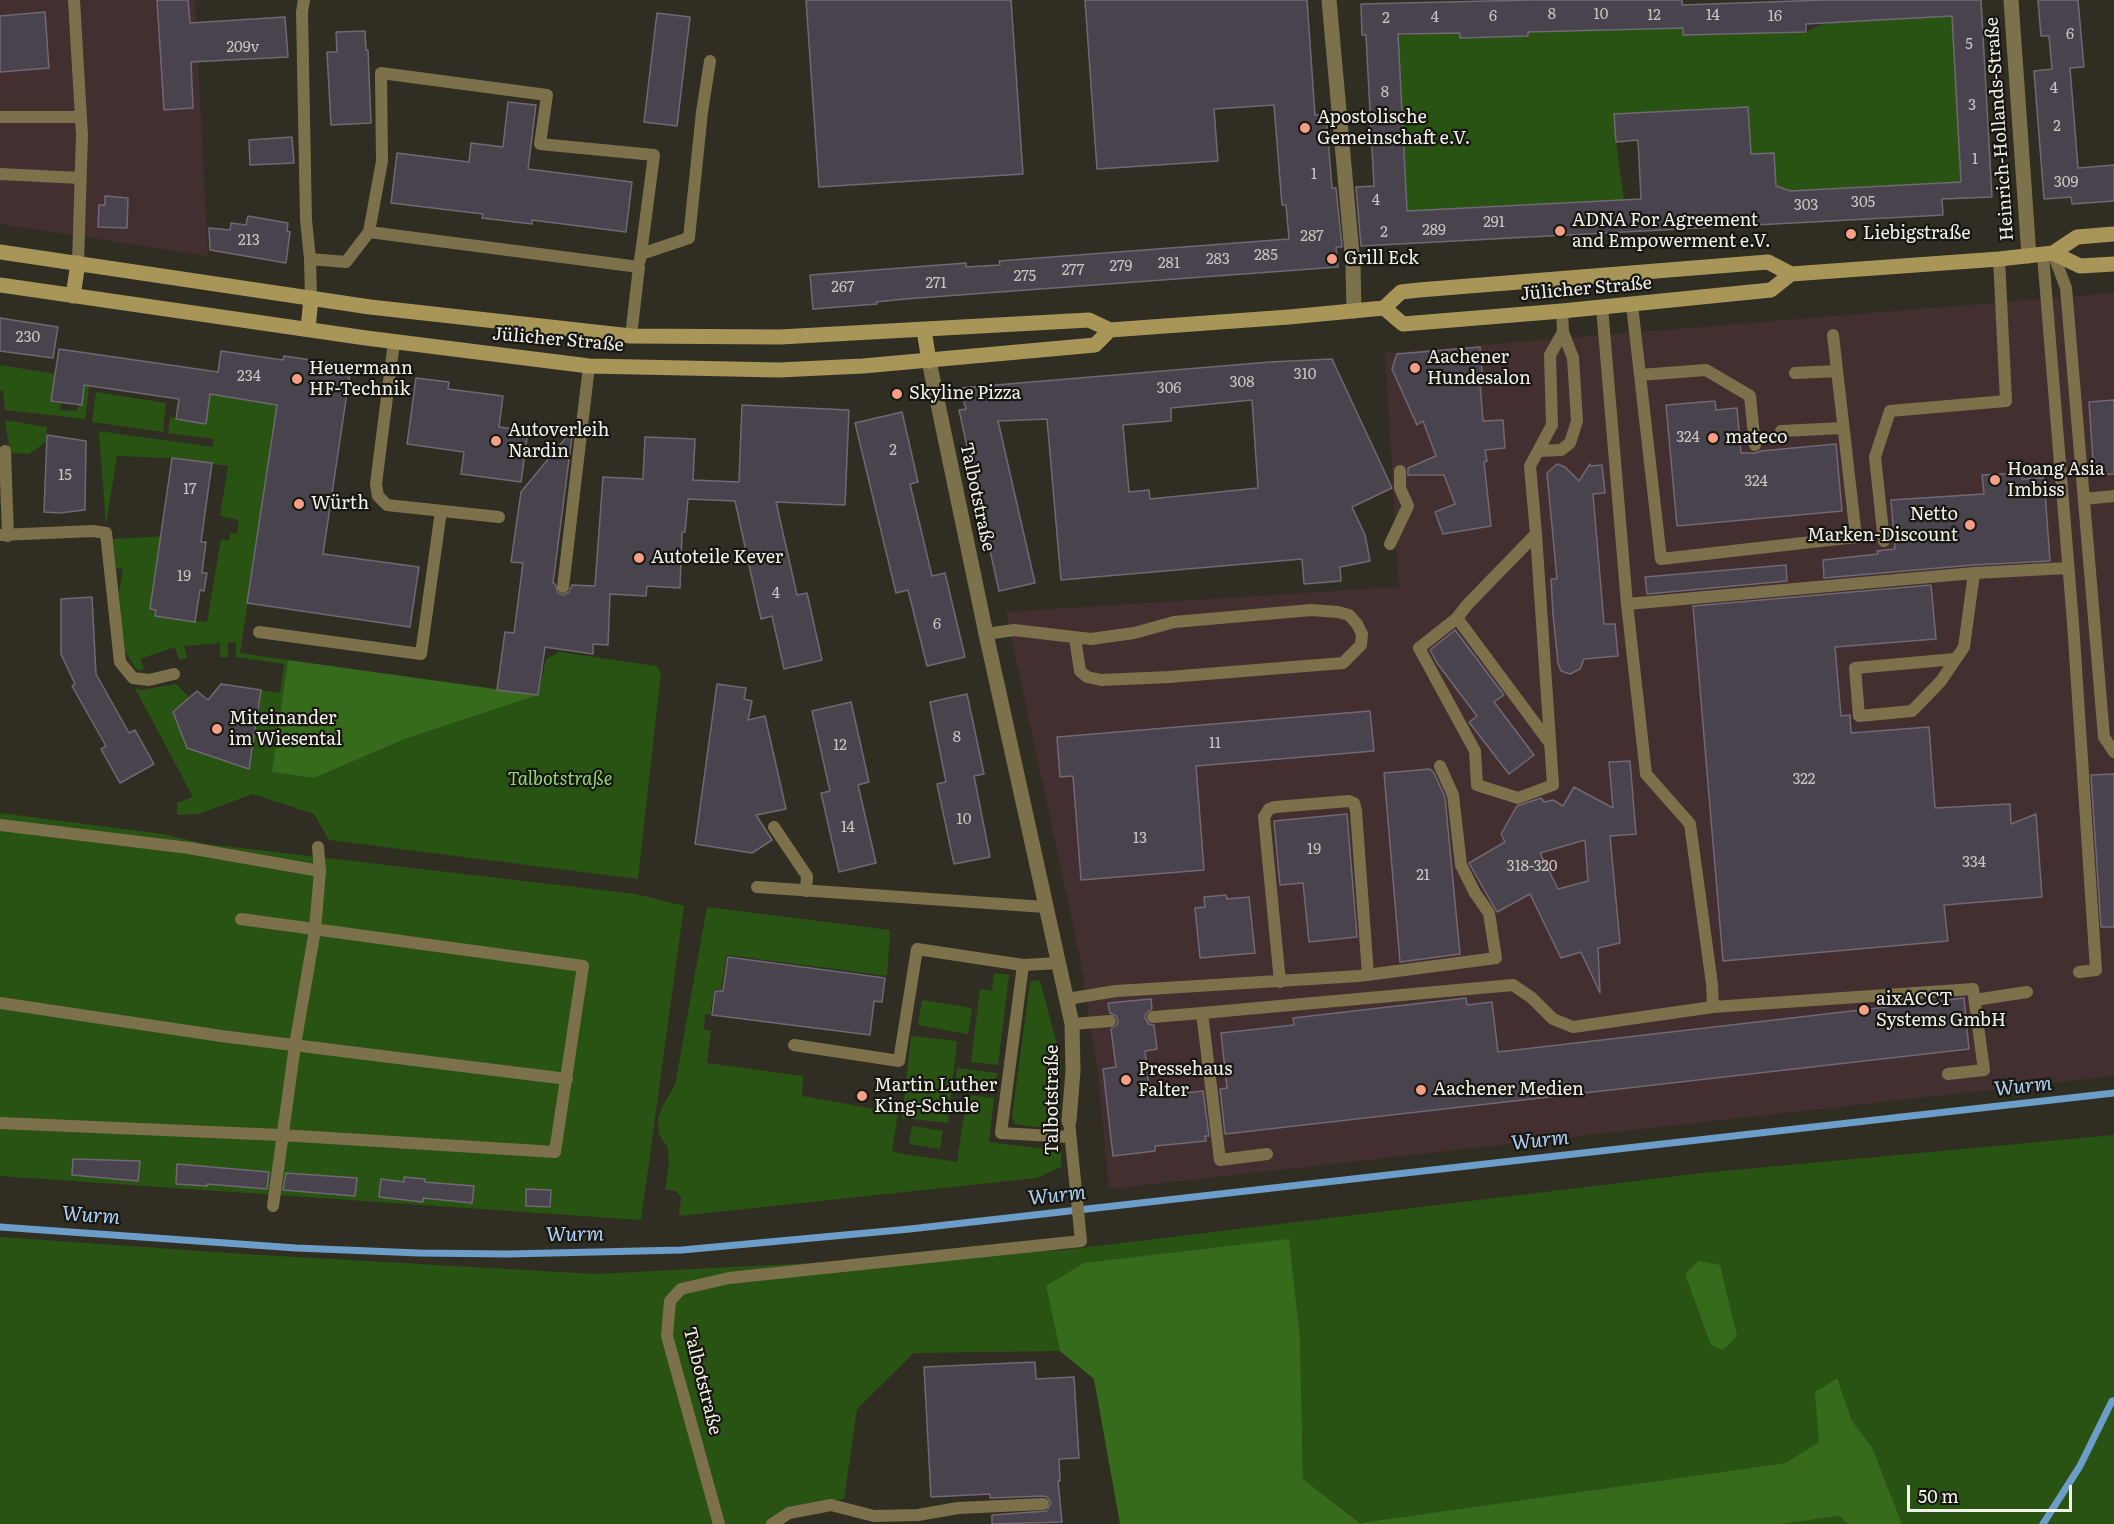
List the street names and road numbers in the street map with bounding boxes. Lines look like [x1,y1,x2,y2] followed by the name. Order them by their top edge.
[1981,16,2019,242] street label: Heinrich-Hollands-Straße
[1519,272,1653,306] street label: Jülicher Straße
[491,323,625,357] street label: Jülicher Straße
[955,441,999,553] street label: Talbotstraße
[1042,1045,1064,1155] street label: Talbotstraße
[678,1325,726,1437] street label: Talbotstraße

